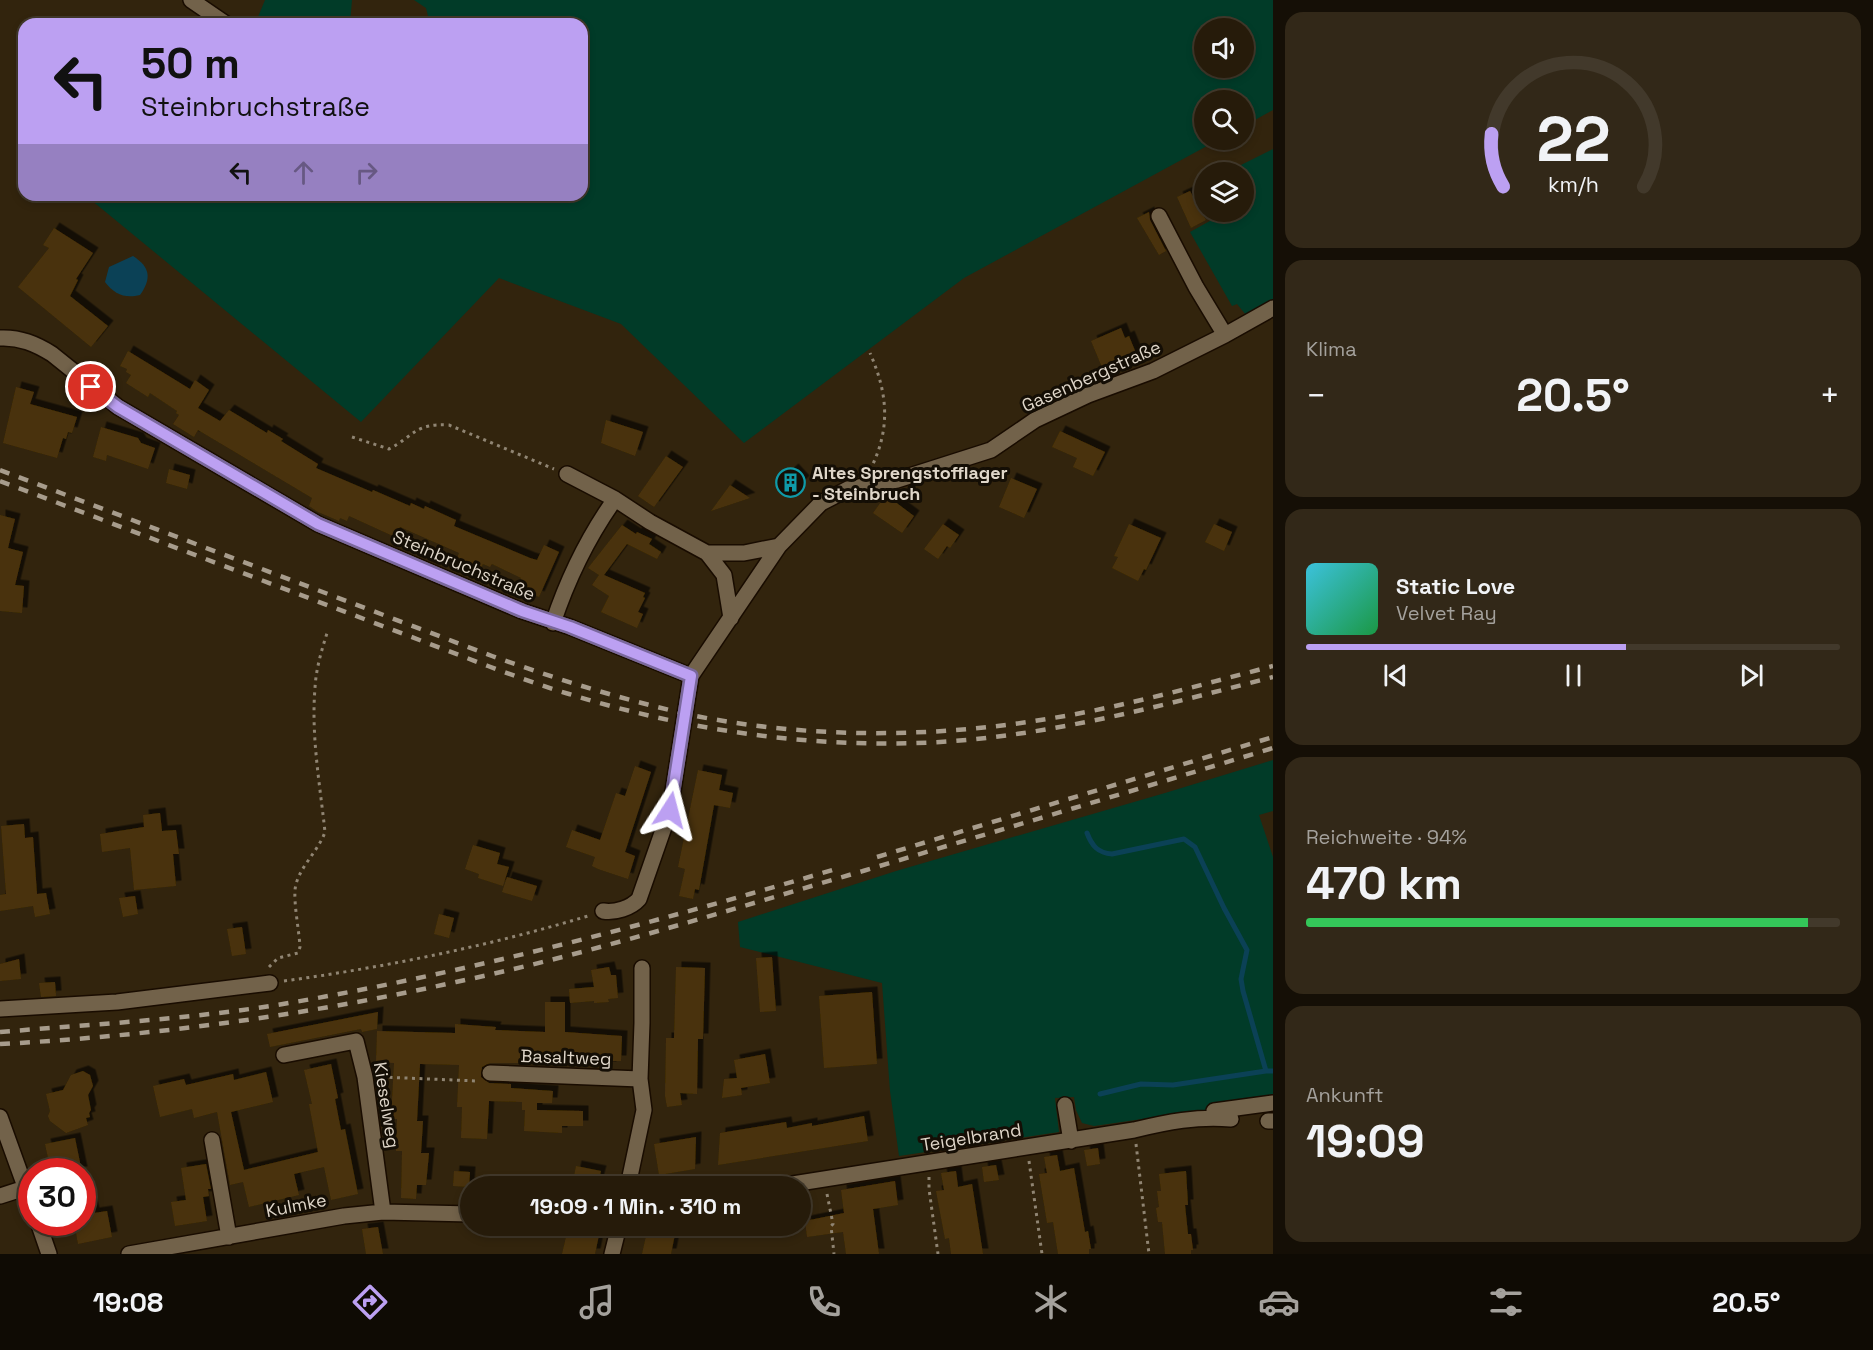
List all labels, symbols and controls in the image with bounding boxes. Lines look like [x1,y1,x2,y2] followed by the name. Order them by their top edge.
[1194,18,1254,222] map controls
[1194,18,1254,78] button: sound
[141,37,240,90] text: 50 m
[42,42,120,120] icon: left
[141,89,370,124] text: Steinbruchstraße
[1194,90,1254,150] button: search
[1536,100,1610,179] text: 22
[224,156,257,189] icon: left
[287,156,320,189] icon: ahead
[350,156,383,189] icon: right
[1194,162,1254,222] button: layers
[1547,172,1599,199] text: km/h
[1018,335,1164,417] street label: Gasenbergstraße
[1306,336,1357,362] text: Klima
[65,361,116,412] pin
[1516,367,1630,424] text: 20.5°
[74,370,107,403] icon: arrive
[1306,375,1326,417] text: −
[1820,375,1840,417] text: +
[812,461,1008,505] place label: Altes Sprengstofflager - Steinbruch
[775,466,807,498] building icon: Altes Sprengstofflager - Steinbruch
[389,525,539,605] street label: Steinbruchstraße
[1396,572,1515,600] text: Static Love
[1396,600,1497,626] text: Velvet Ray
[1379,659,1412,692] icon: previous
[1557,659,1590,692] icon: pause
[1735,659,1768,692] icon: next
[638,778,702,842] position arrow
[1306,824,1467,850] text: Reichweite · 94%
[1306,855,1462,912] text: 470 km
[520,1044,612,1070] street label: Basaltweg
[369,1060,405,1150] street label: Kieselweg
[1306,1082,1384,1108] text: Ankunft
[1306,1113,1425,1170] text: 19:09
[919,1118,1023,1156] street label: Teigelbrand
[18,1158,96,1236] speed limit sign: 30
[264,1188,328,1222] street label: Kulmke
[530,1192,741,1220] text: 19:09 · 1 Min. · 310 m
[349,1281,391,1323] icon: directions
[576,1281,618,1323] icon: music
[803,1281,845,1323] icon: phone
[1030,1281,1072,1323] icon: climate
[1258,1281,1300,1323] icon: car
[1485,1281,1527,1323] icon: filters
[93,1285,163,1320] text: 19:08
[1712,1285,1780,1320] text: 20.5°

